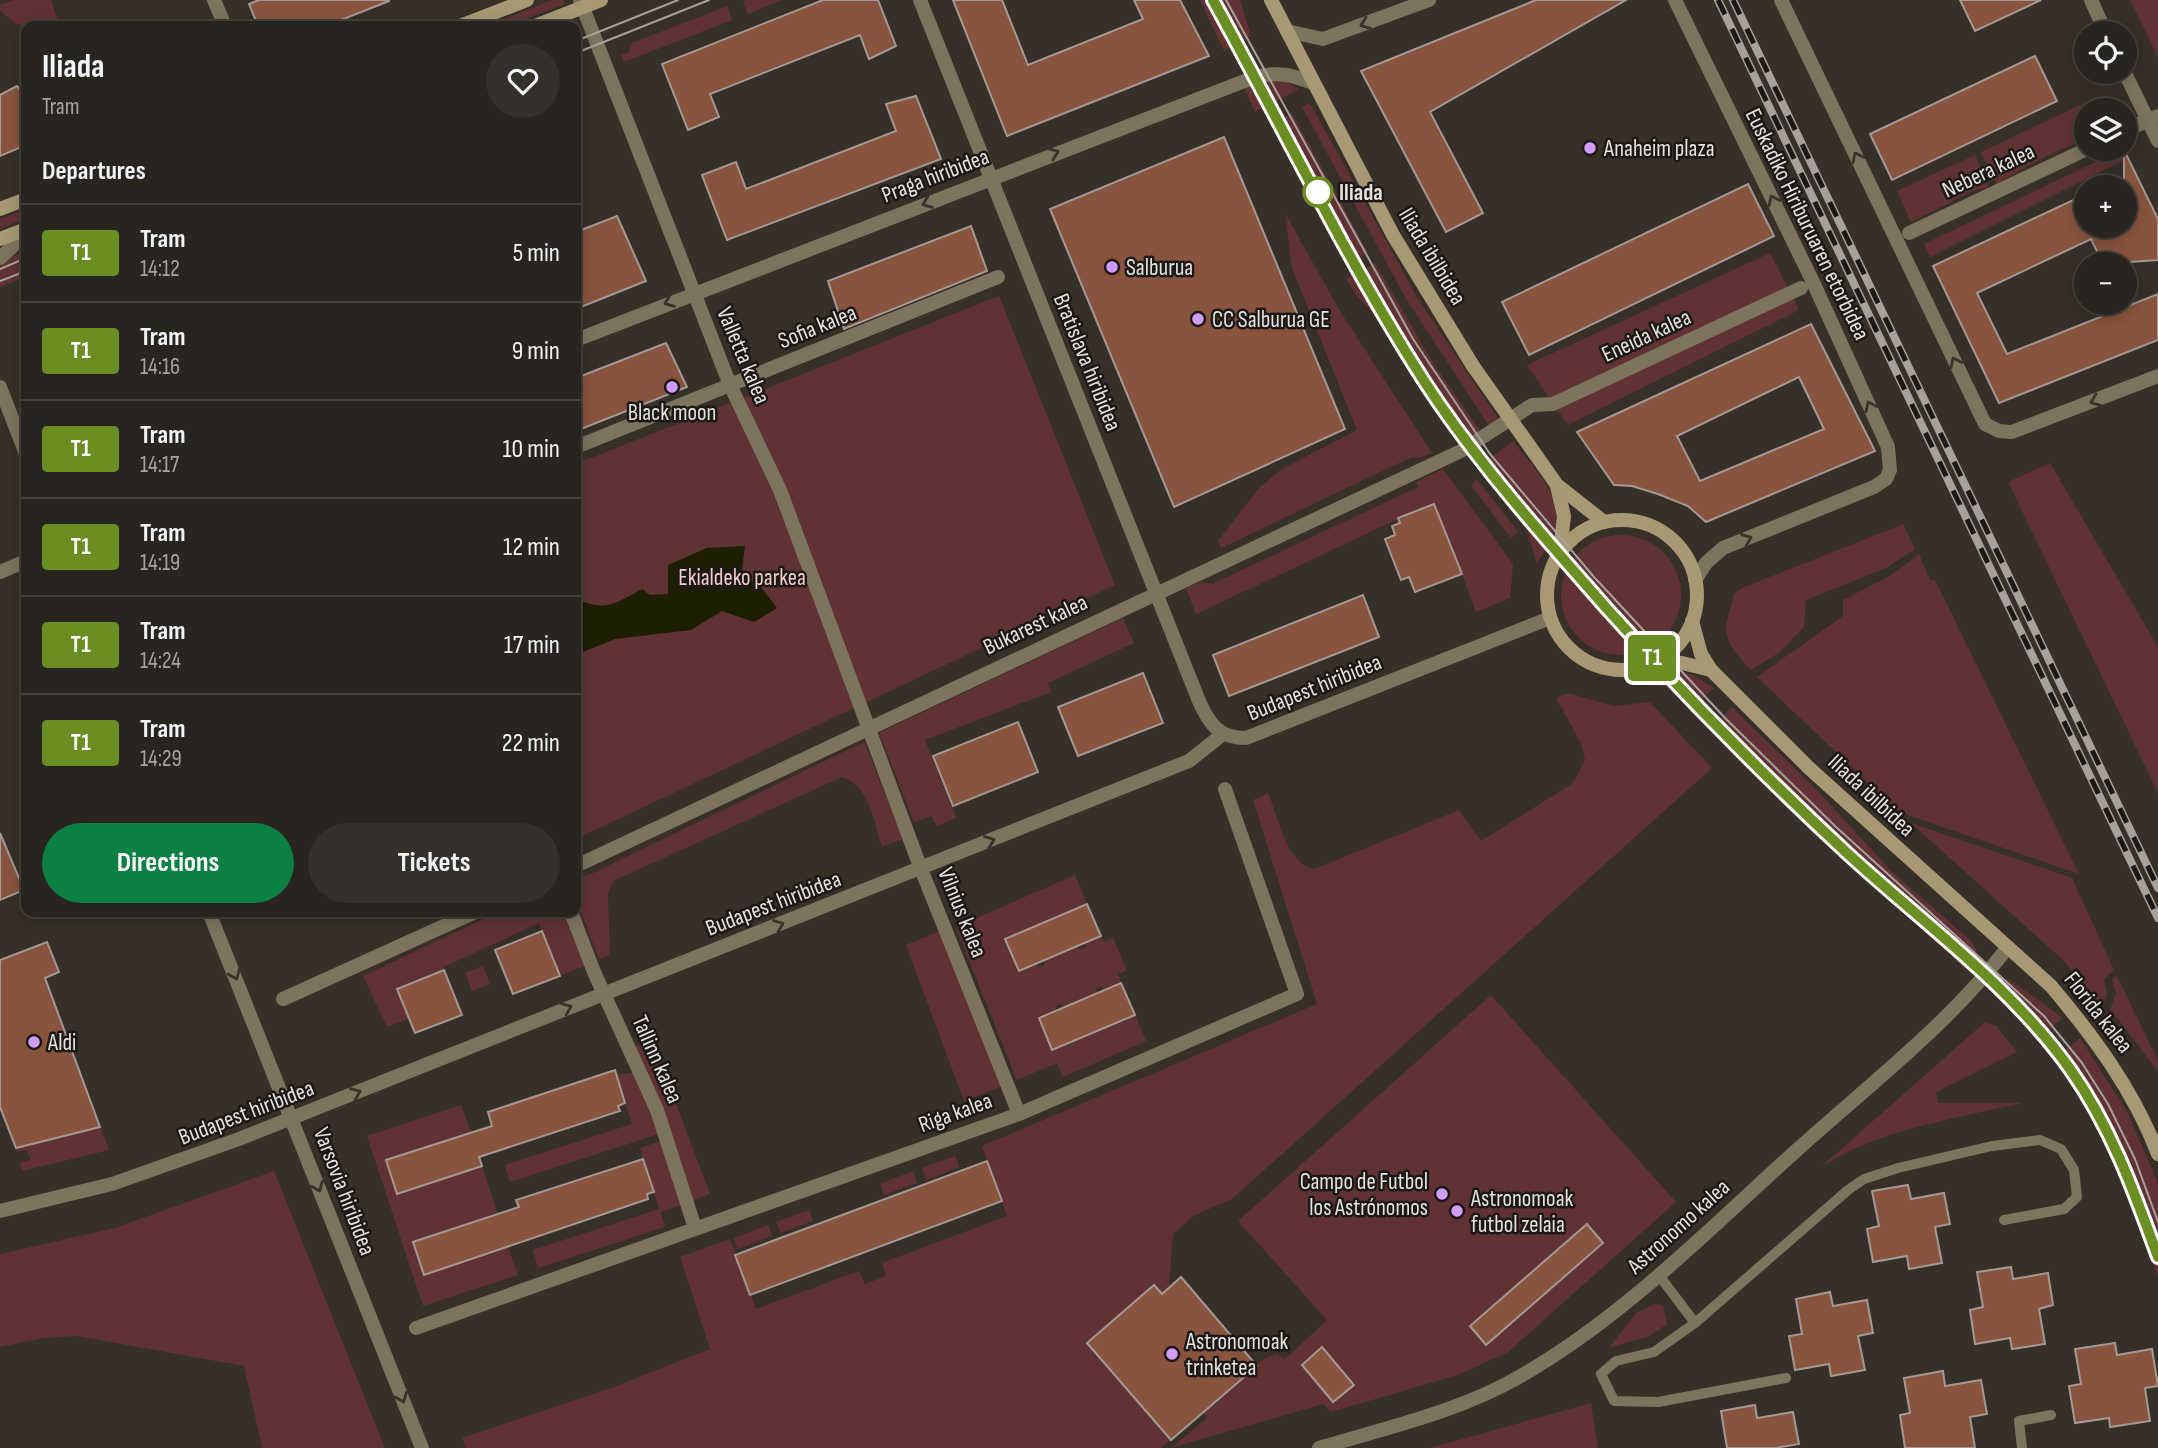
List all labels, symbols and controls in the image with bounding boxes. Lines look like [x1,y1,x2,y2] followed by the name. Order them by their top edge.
[1360,16,1372,30] one-way arrow
[2074,21,2137,315] map controls
[2074,21,2137,84] button: locate
[486,44,560,118] button: heart
[42,47,105,87] text: Iliada
[42,93,80,121] text: Tram
[2074,98,2137,161] button: layers
[1739,104,1875,345] street label: Euskadiko Hiriburuaren etorbidea
[1603,135,1715,163] place label: Anaheim plaza
[1938,137,2039,204] street label: Nebera kalea
[1582,140,1598,156] marker: Anaheim plaza
[878,143,993,209] street label: Praga hiribidea
[1047,147,1059,161] one-way arrow
[1851,152,1865,164] one-way arrow
[42,156,146,187] text: Departures
[2074,175,2137,238] button: +
[1303,177,1333,207] marker: Iliada
[1339,179,1383,207] place label: Iliada
[921,195,933,209] one-way arrow
[1767,195,1781,207] one-way arrow
[1392,203,1472,310] street label: Iliada ibilbidea
[140,224,185,255] text: Tram
[70,238,91,267] text: T1
[513,238,560,269] text: 5 min
[2074,252,2137,315] button: −
[1126,254,1193,282] place label: Salburua
[140,255,180,283] text: 14:12
[1104,259,1120,275] marker: Salburua
[1047,290,1127,435] street label: Bratislava hiribidea
[663,294,675,308] one-way arrow
[774,299,861,355] street label: Sofia kalea
[710,303,776,408] street label: Valletta kalea
[1597,303,1695,369] street label: Eneida kalea
[1212,306,1330,334] place label: CC Salburua GE
[1190,311,1206,327] marker: CC Salburua GE
[140,322,185,353] text: Tram
[70,336,91,365] text: T1
[512,336,560,367] text: 9 min
[140,353,180,381] text: 14:16
[1950,357,1964,369] one-way arrow
[664,379,680,395] marker: Black moon
[2089,392,2101,406] one-way arrow
[628,399,716,427] place label: Black moon
[1864,401,1878,413] one-way arrow
[140,420,185,451] text: Tram
[70,434,91,463] text: T1
[503,434,560,465] text: 10 min
[140,451,179,479] text: 14:17
[140,518,185,549] text: Tram
[70,532,91,561] text: T1
[503,532,560,563] text: 12 min
[1740,533,1752,547] one-way arrow
[140,549,180,577] text: 14:19
[678,564,806,592] park label: Ekialdeko parkea
[979,589,1092,661] street label: Bukarest kalea
[140,616,185,647] text: Tram
[70,630,91,659] text: T1
[504,630,560,661] text: 17 min
[1620,635,1684,681] line badge: T1
[1642,643,1662,672] text: T1
[140,647,181,675] text: 14:24
[1243,648,1386,728] street label: Budapest hiribidea
[140,714,185,745] text: Tram
[70,728,91,757] text: T1
[502,728,560,759] text: 22 min
[140,745,182,773] text: 14:29
[1822,748,1921,843] street label: Iliada ibilbidea
[42,823,294,903] button: Directions
[308,823,560,903] button: Tickets
[984,836,996,850] one-way arrow
[931,863,993,961] street label: Vilnius kalea
[702,865,845,943] street label: Budapest hiribidea
[772,919,784,933] one-way arrow
[2058,966,2139,1059] street label: Florida kalea
[226,969,240,981] one-way arrow
[560,1003,572,1017] one-way arrow
[625,1011,689,1108] street label: Tallinn kalea
[47,1029,76,1057] place label: Aldi
[26,1034,42,1050] marker: Aldi
[175,1074,318,1152] street label: Budapest hiribidea
[349,1087,361,1101] one-way arrow
[915,1087,996,1139] street label: Riga kalea
[307,1124,381,1259] street label: Varsovia hiribidea
[1300,1168,1428,1222] place label: Campo de Futbol los Astrónomos
[1621,1173,1736,1281] street label: Astronomo kalea
[310,1180,324,1192] one-way arrow
[1470,1185,1573,1239] place label: Astronomoak futbol zelaia
[1434,1186,1450,1202] marker: Campo de Futbol los Astrónomos
[1449,1203,1465,1219] marker: Astronomoak futbol zelaia
[1185,1328,1288,1382] place label: Astronomoak trinketea
[1164,1346,1180,1362] marker: Astronomoak trinketea
[393,1392,407,1404] one-way arrow

